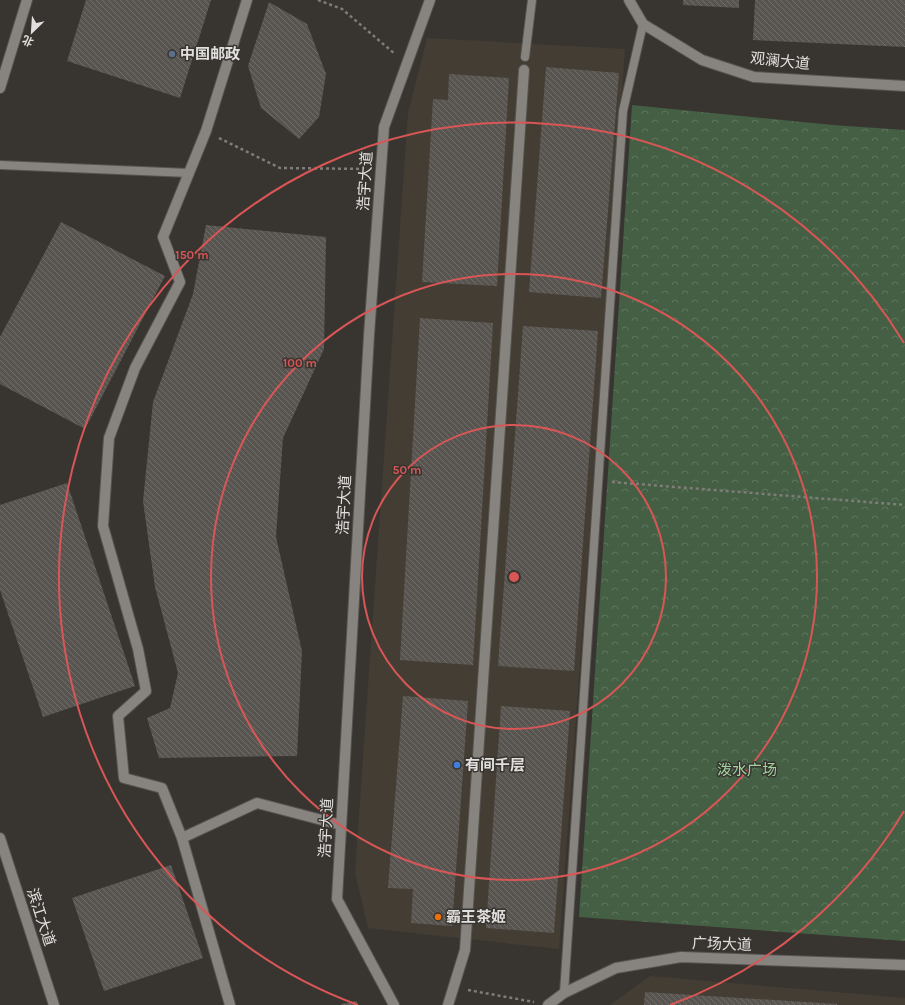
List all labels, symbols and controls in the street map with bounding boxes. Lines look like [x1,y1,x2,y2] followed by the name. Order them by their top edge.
[12,12,52,52] north arrow
[20,32,36,49] text: 北
[180,45,240,63] place label: 中国邮政
[167,49,177,59] marker: 中国邮政
[749,49,811,73] street label: 观澜大道
[354,150,376,212] street label: 浩宇大道
[175,248,209,262] text: 150 m
[283,356,317,370] text: 100 m
[393,463,422,477] text: 50 m
[333,475,355,535] street label: 浩宇大道
[507,570,521,584] centre of rings
[465,756,525,774] place label: 有间千层
[452,760,462,770] marker: 有间千层
[717,761,777,779] park label: 泼水广场
[315,798,337,858] street label: 浩宇大道
[23,886,59,948] street label: 滨江大道
[446,908,506,926] place label: 霸王茶姬
[433,912,443,922] marker: 霸王茶姬
[692,934,752,954] street label: 广场大道

